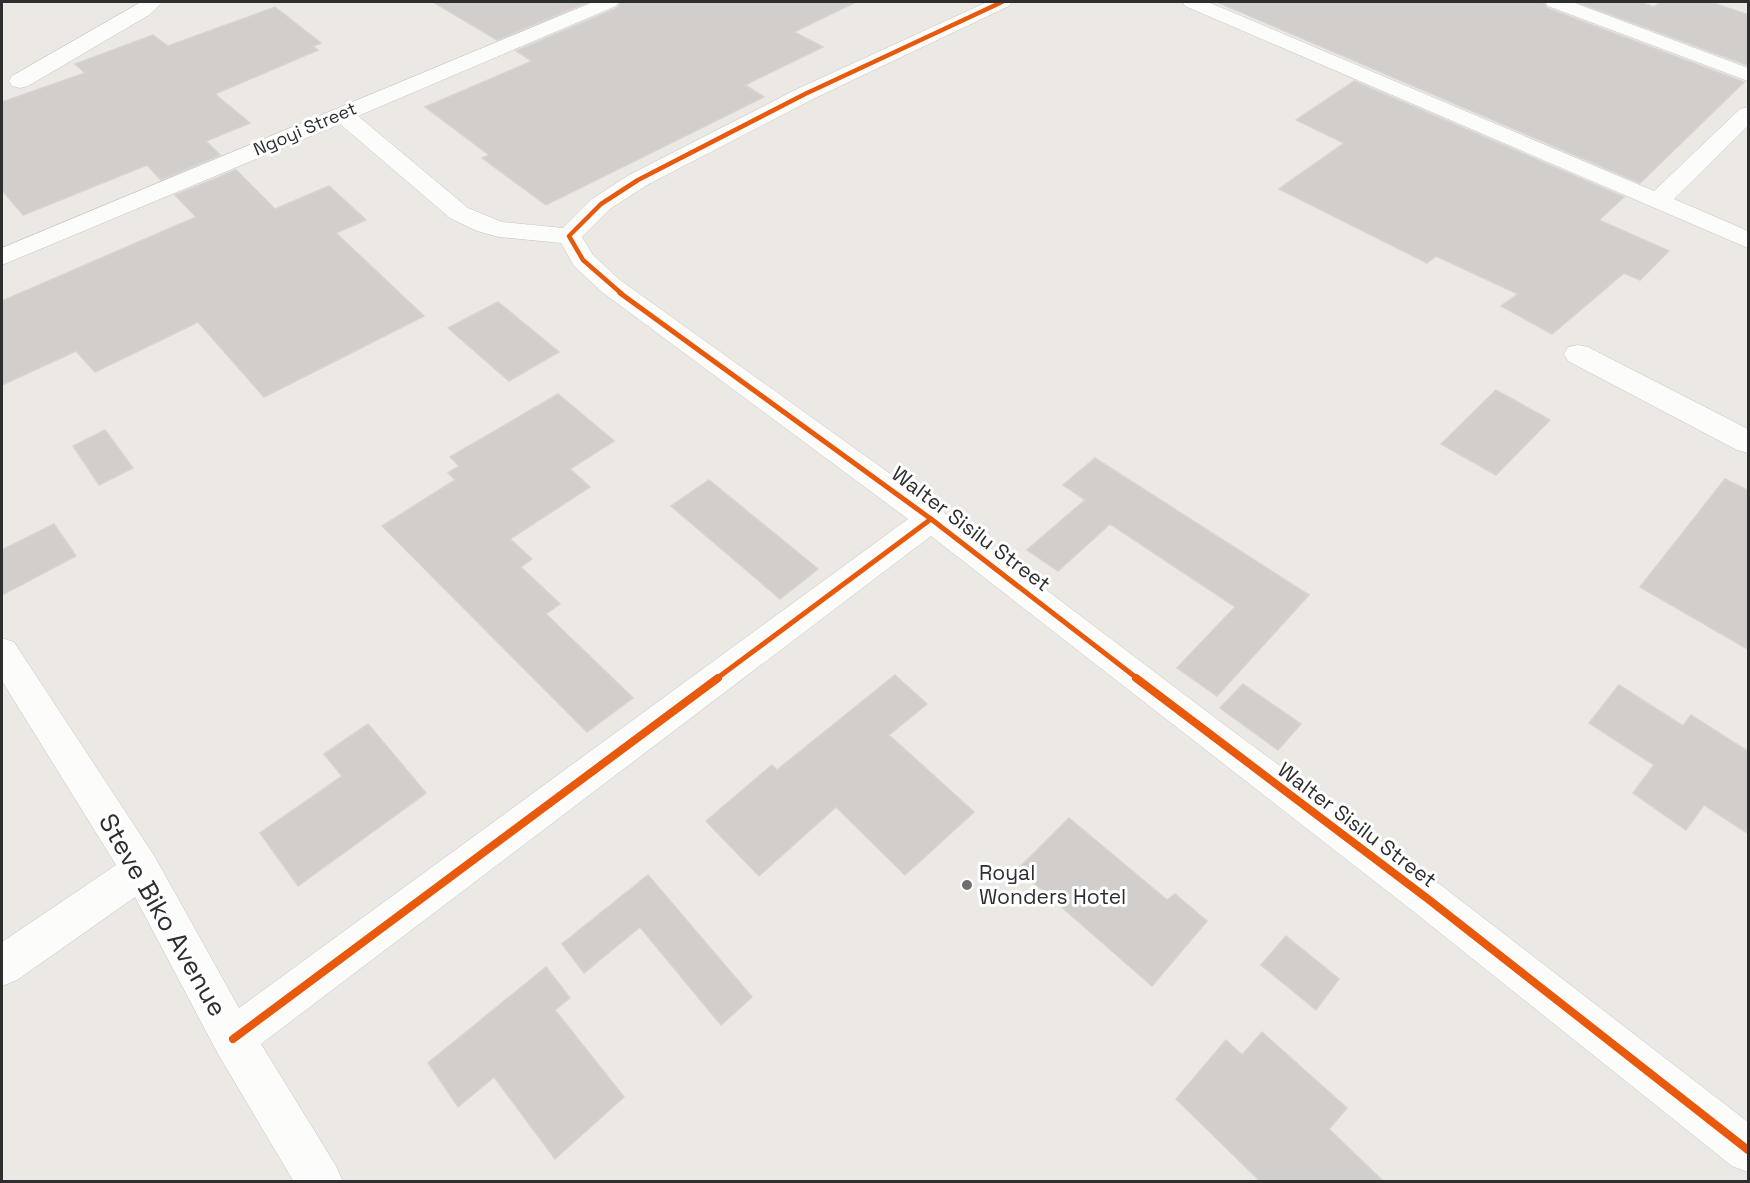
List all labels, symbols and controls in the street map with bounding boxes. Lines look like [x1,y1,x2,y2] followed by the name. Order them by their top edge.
[250,97,360,161] street label: Ngoyi Street
[886,460,1056,597] street label: Walter Sisilu Street
[1272,756,1442,893] street label: Walter Sisilu Street
[91,807,235,1023] street label: Steve Biko Avenue
[979,859,1126,910] place label: Royal Wonders Hotel
[960,878,974,892] marker: Royal Wonders Hotel

